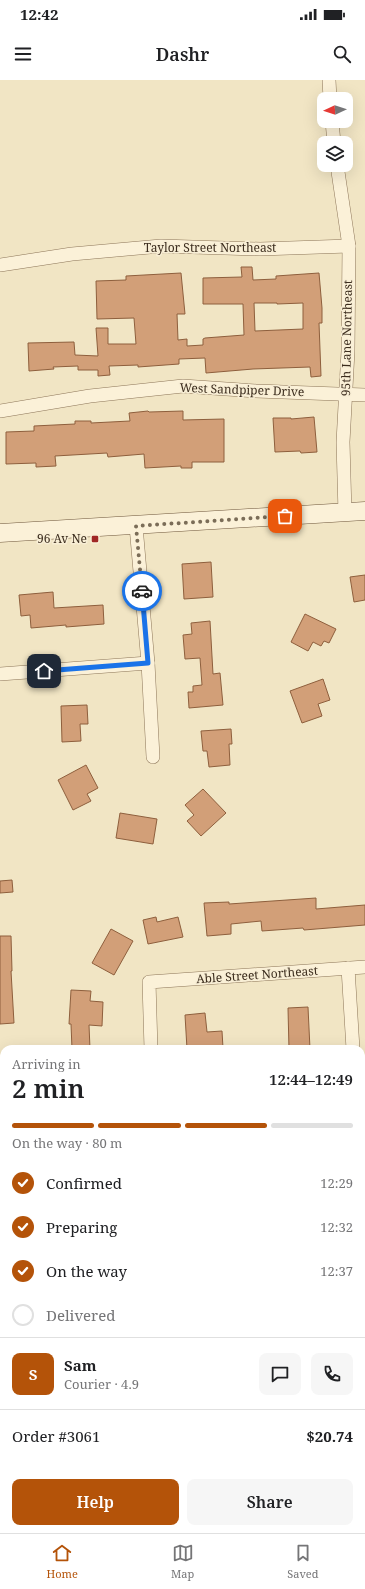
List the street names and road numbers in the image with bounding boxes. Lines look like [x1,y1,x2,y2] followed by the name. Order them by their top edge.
[144,239,276,256] street label: Taylor Street Northeast
[337,280,356,396] street label: 95th Lane Northeast
[179,379,305,400] street label: West Sandpiper Drive
[195,962,318,987] street label: Able Street Northeast

